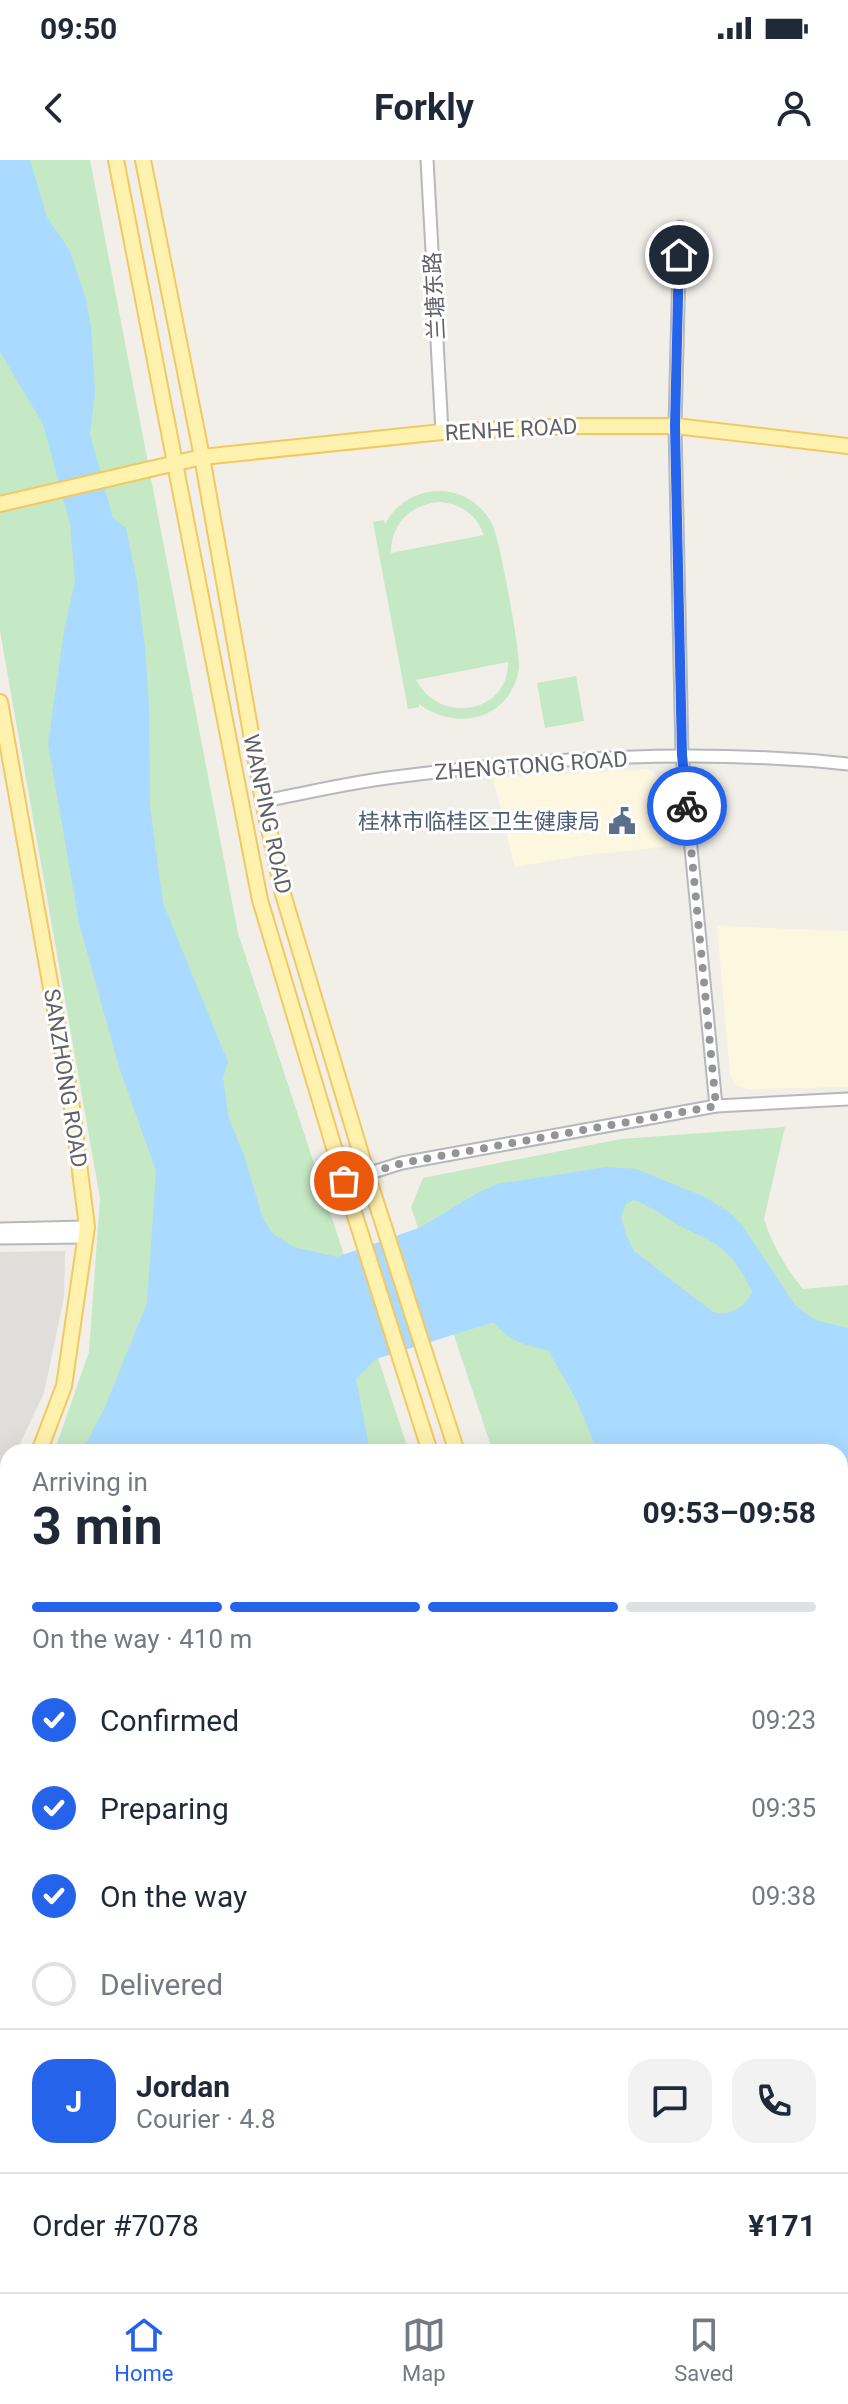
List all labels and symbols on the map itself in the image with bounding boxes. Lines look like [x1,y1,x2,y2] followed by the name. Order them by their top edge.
[645,221,713,289] pin
[420,251,449,341] street label: 兰塘东路
[444,414,578,445] street label: RENHE ROAD
[238,732,297,896] street label: WANPING ROAD
[434,746,628,785] street label: ZHENGTONG ROAD
[647,766,727,846] courier
[607,806,637,836] public building icon: 桂林市临桂区卫生健康局
[358,809,600,834] place label: 桂林市临桂区卫生健康局
[39,987,92,1169] street label: SANZHONG ROAD
[310,1147,378,1215] pin

